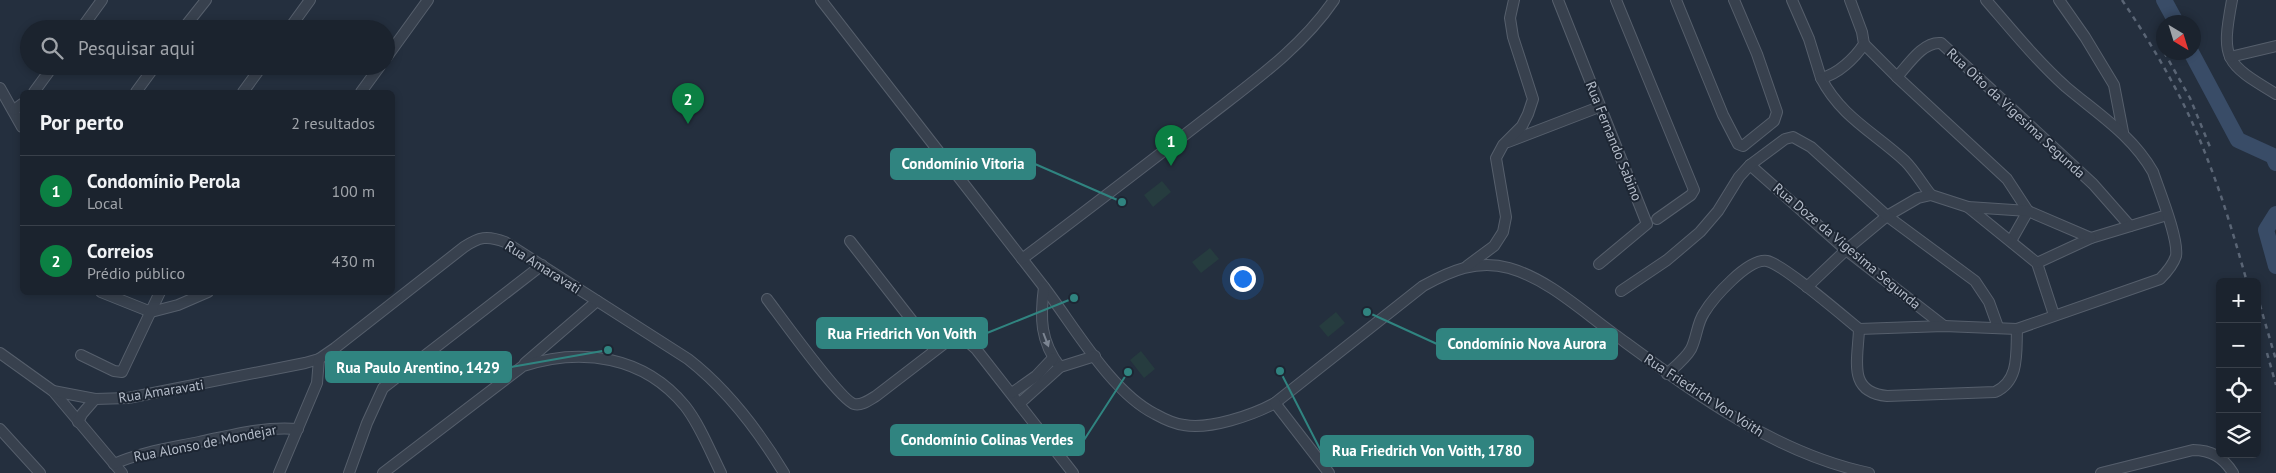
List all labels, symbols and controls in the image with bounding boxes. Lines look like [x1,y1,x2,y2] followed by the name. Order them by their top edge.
[2156,15,2201,60] north arrow
[20,20,395,75] search box
[38,34,66,62] icon: search
[78,36,195,60] text: Pesquisar aqui
[1943,44,2089,182] street label: Rua Oito da Vigesima Segunda
[1582,79,1646,203] street label: Rua Fernando Sabino
[672,83,704,124] pin: 2
[40,109,124,136] text: Por perto
[291,113,375,133] text: 2 resultados
[1155,125,1187,166] pin: 1
[891,149,1035,179] callout: Condomínio Vitoria
[902,154,1024,173] text: Condomínio Vitoria
[87,169,241,193] text: Condomínio Perola
[1770,179,1925,313] street label: Rua Doze da Vigesima Segunda
[51,181,61,201] text: 1
[332,181,375,201] text: 100 m
[87,193,123,213] text: Local
[502,236,584,298] street label: Rua Amaravati
[87,239,153,263] text: Correios
[51,251,61,271] text: 2
[332,251,375,271] text: 430 m
[87,263,185,283] text: Prédio público
[1230,266,1256,292] your location
[2216,278,2261,458] map controls
[2216,278,2261,323] button: +
[817,318,987,348] callout: Rua Friedrich Von Voith
[2216,323,2261,368] button: −
[827,324,977,343] text: Rua Friedrich Von Voith
[1437,329,1617,359] callout: Condomínio Nova Aurora
[1042,333,1050,348] one-way arrow
[1447,334,1607,353] text: Condomínio Nova Aurora
[1641,350,1767,440] street label: Rua Friedrich Von Voith
[326,352,511,382] callout: Rua Paulo Arentino, 1429
[336,358,500,377] text: Rua Paulo Arentino, 1429
[2216,368,2261,413] button: locate
[117,375,205,407] street label: Rua Amaravati
[2216,413,2261,458] button: layers
[132,420,278,466] street label: Rua Alonso de Mondejar
[891,425,1084,455] callout: Condomínio Colinas Verdes
[901,430,1073,449] text: Condomínio Colinas Verdes
[1321,436,1533,466] callout: Rua Friedrich Von Voith, 1780
[1332,441,1522,460] text: Rua Friedrich Von Voith, 1780

